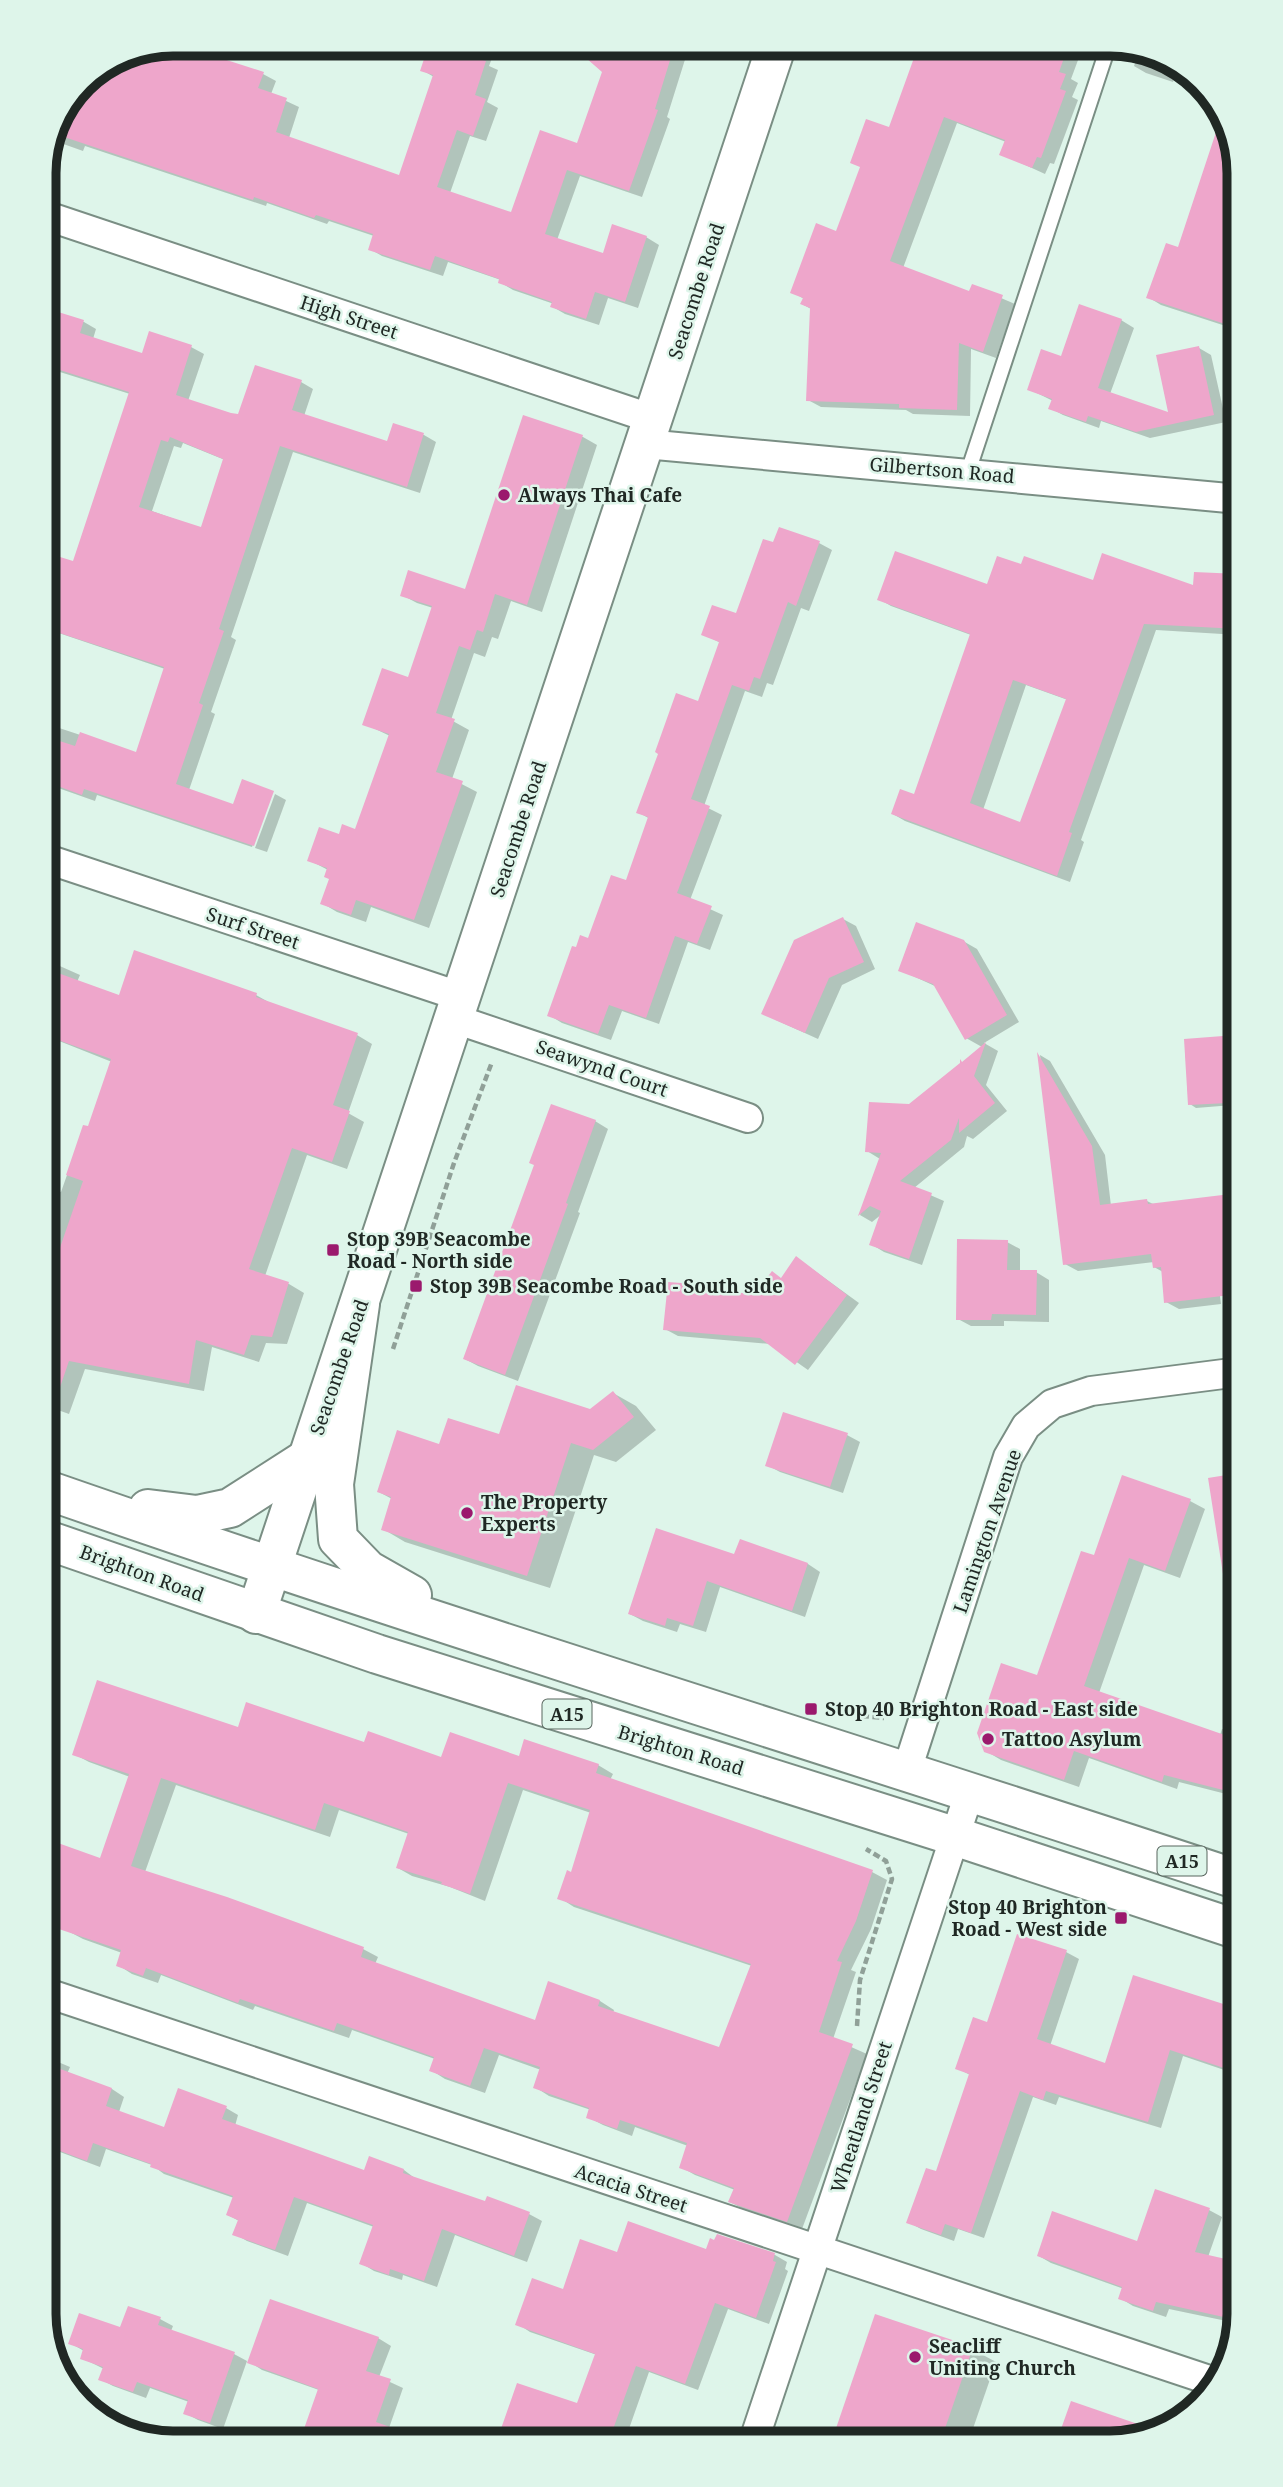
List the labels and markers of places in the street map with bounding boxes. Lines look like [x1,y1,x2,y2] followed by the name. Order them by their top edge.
[518,482,682,508] place label: Always Thai Cafe
[496,487,512,503] marker: Always Thai Cafe
[347,1226,531,1274] place label: Stop 39B Seacombe Road - North side
[325,1242,341,1258] marker: Stop 39B Seacombe Road - North side
[430,1273,783,1299] place label: Stop 39B Seacombe Road - South side
[408,1278,424,1294] marker: Stop 39B Seacombe Road - South side
[481,1489,607,1537] place label: The Property Experts
[459,1505,475,1521] marker: The Property Experts
[825,1696,1138,1722] place label: Stop 40 Brighton Road - East side
[803,1701,819,1717] marker: Stop 40 Brighton Road - East side
[1002,1726,1142,1752] place label: Tattoo Asylum
[980,1731,996,1747] marker: Tattoo Asylum
[948,1894,1107,1942] place label: Stop 40 Brighton Road - West side
[1113,1910,1129,1926] marker: Stop 40 Brighton Road - West side
[929,2333,1076,2381] place label: Seacliff Uniting Church
[907,2349,923,2365] marker: Seacliff Uniting Church

